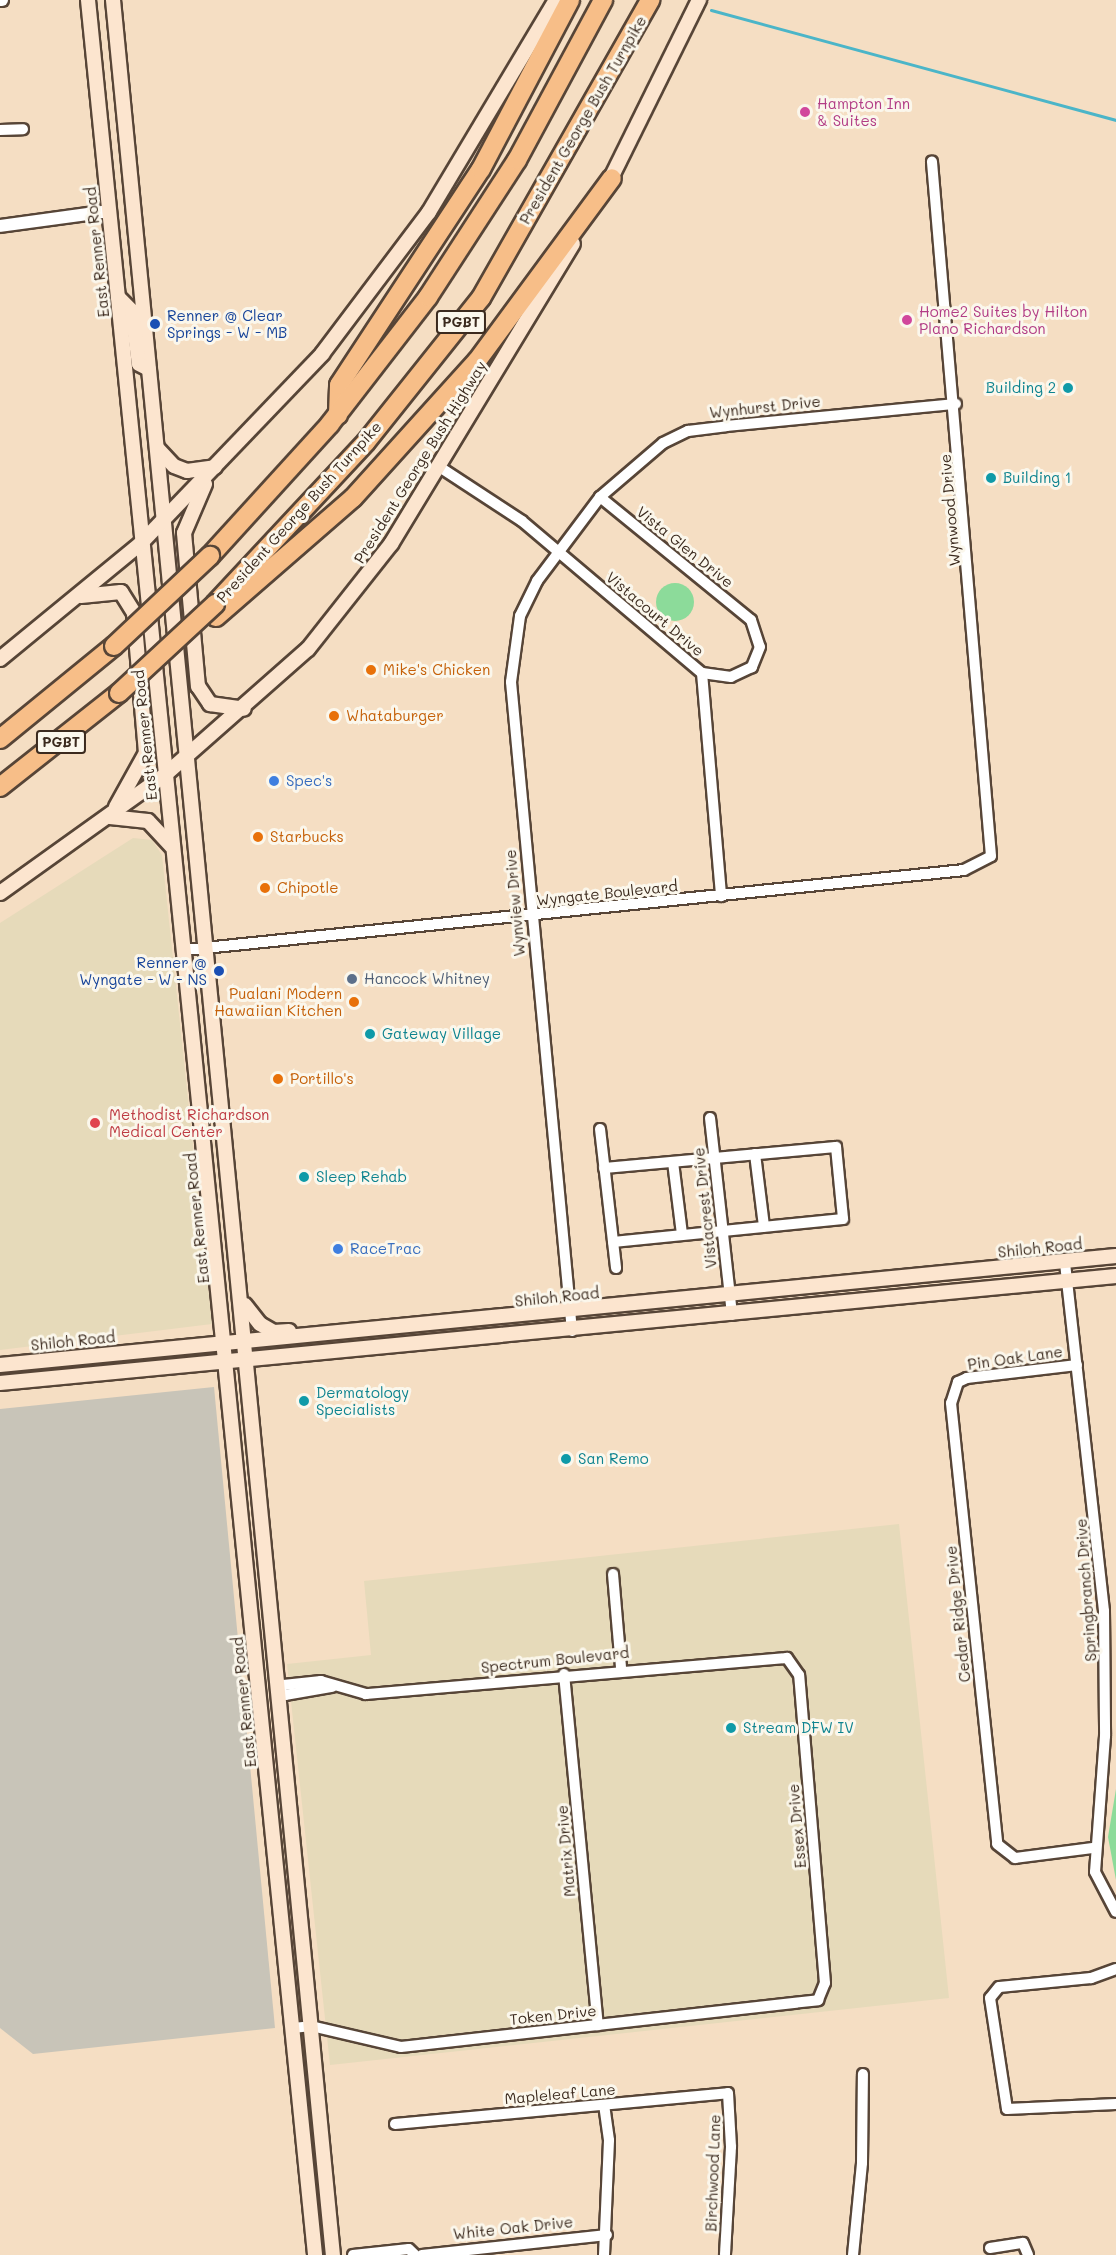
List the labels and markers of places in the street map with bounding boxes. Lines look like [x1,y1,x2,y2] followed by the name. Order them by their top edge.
[817,94,910,129] place label: Hampton Inn & Suites
[798,105,812,119] marker: Hampton Inn & Suites
[919,302,1087,337] place label: Home2 Suites by Hilton Plano Richardson
[167,306,287,341] place label: Renner @ Clear Springs - W - MB
[900,313,914,327] marker: Home2 Suites by Hilton Plano Richardson
[148,317,162,331] marker: Renner @ Clear Springs - W - MB
[986,379,1056,397] place label: Building 2
[1061,381,1075,395] marker: Building 2
[1003,469,1071,487] place label: Building 1
[984,471,998,485] marker: Building 1
[383,661,490,679] place label: Mike's Chicken
[364,663,378,677] marker: Mike's Chicken
[346,707,444,725] place label: Whataburger
[327,709,341,723] marker: Whataburger
[286,772,332,790] place label: Spec's
[267,774,281,788] marker: Spec's
[270,828,344,846] place label: Starbucks
[251,830,265,844] marker: Starbucks
[277,879,339,897] place label: Chipotle
[258,881,272,895] marker: Chipotle
[79,953,207,988] place label: Renner @ Wyngate - W - NS
[212,964,226,978] marker: Renner @ Wyngate - W - NS
[364,970,490,988] place label: Hancock Whitney
[345,972,359,986] marker: Hancock Whitney
[214,984,342,1019] place label: Pualani Modern Hawaiian Kitchen
[347,995,361,1009] marker: Pualani Modern Hawaiian Kitchen
[382,1025,501,1043] place label: Gateway Village
[363,1027,377,1041] marker: Gateway Village
[290,1070,354,1088] place label: Portillo's
[271,1072,285,1086] marker: Portillo's
[109,1105,269,1140] place label: Methodist Richardson Medical Center
[86,1114,104,1132] marker: Methodist Richardson Medical Center
[316,1168,407,1186] place label: Sleep Rehab
[297,1170,311,1184] marker: Sleep Rehab
[350,1240,421,1258] place label: RaceTrac
[331,1242,345,1256] marker: RaceTrac
[316,1383,409,1418] place label: Dermatology Specialists
[297,1394,311,1408] marker: Dermatology Specialists
[578,1450,649,1468] place label: San Remo
[559,1452,573,1466] marker: San Remo
[743,1719,854,1737] place label: Stream DFW IV
[724,1721,738,1735] marker: Stream DFW IV

